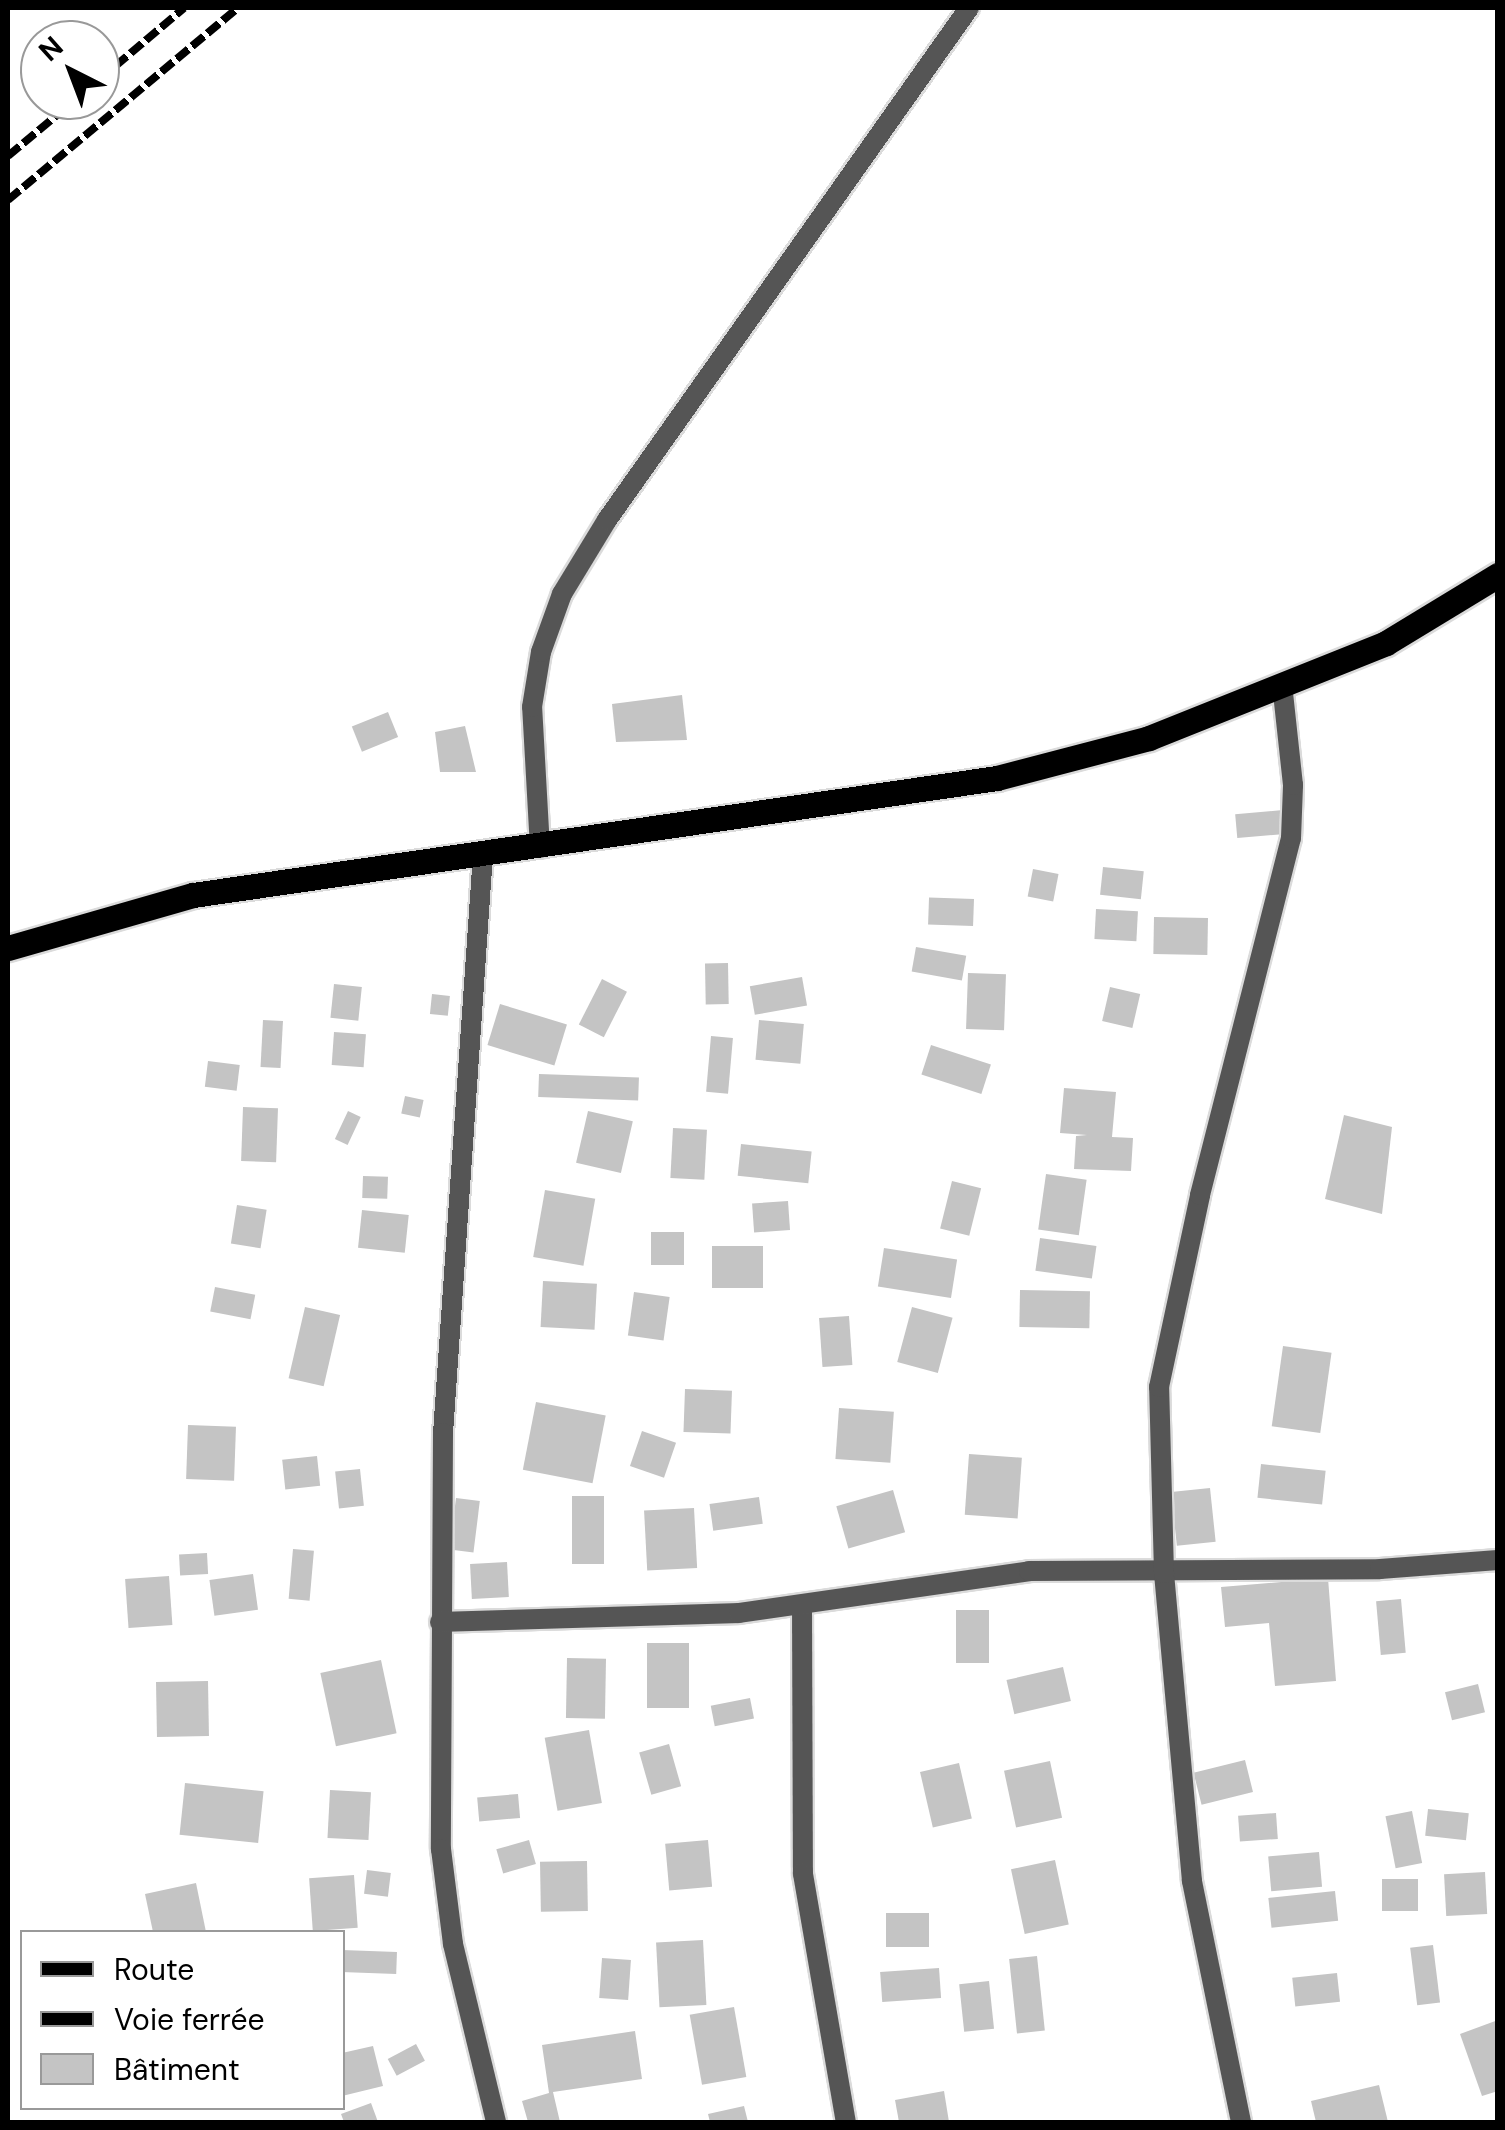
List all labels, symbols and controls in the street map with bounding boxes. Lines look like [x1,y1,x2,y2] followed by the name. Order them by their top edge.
[20,20,120,120] north arrow
[31,28,71,69] text: N
[20,1930,345,2110] legend
[114,1950,194,1989] text: Route
[114,2000,264,2039] text: Voie ferrée
[114,2050,240,2089] text: Bâtiment

